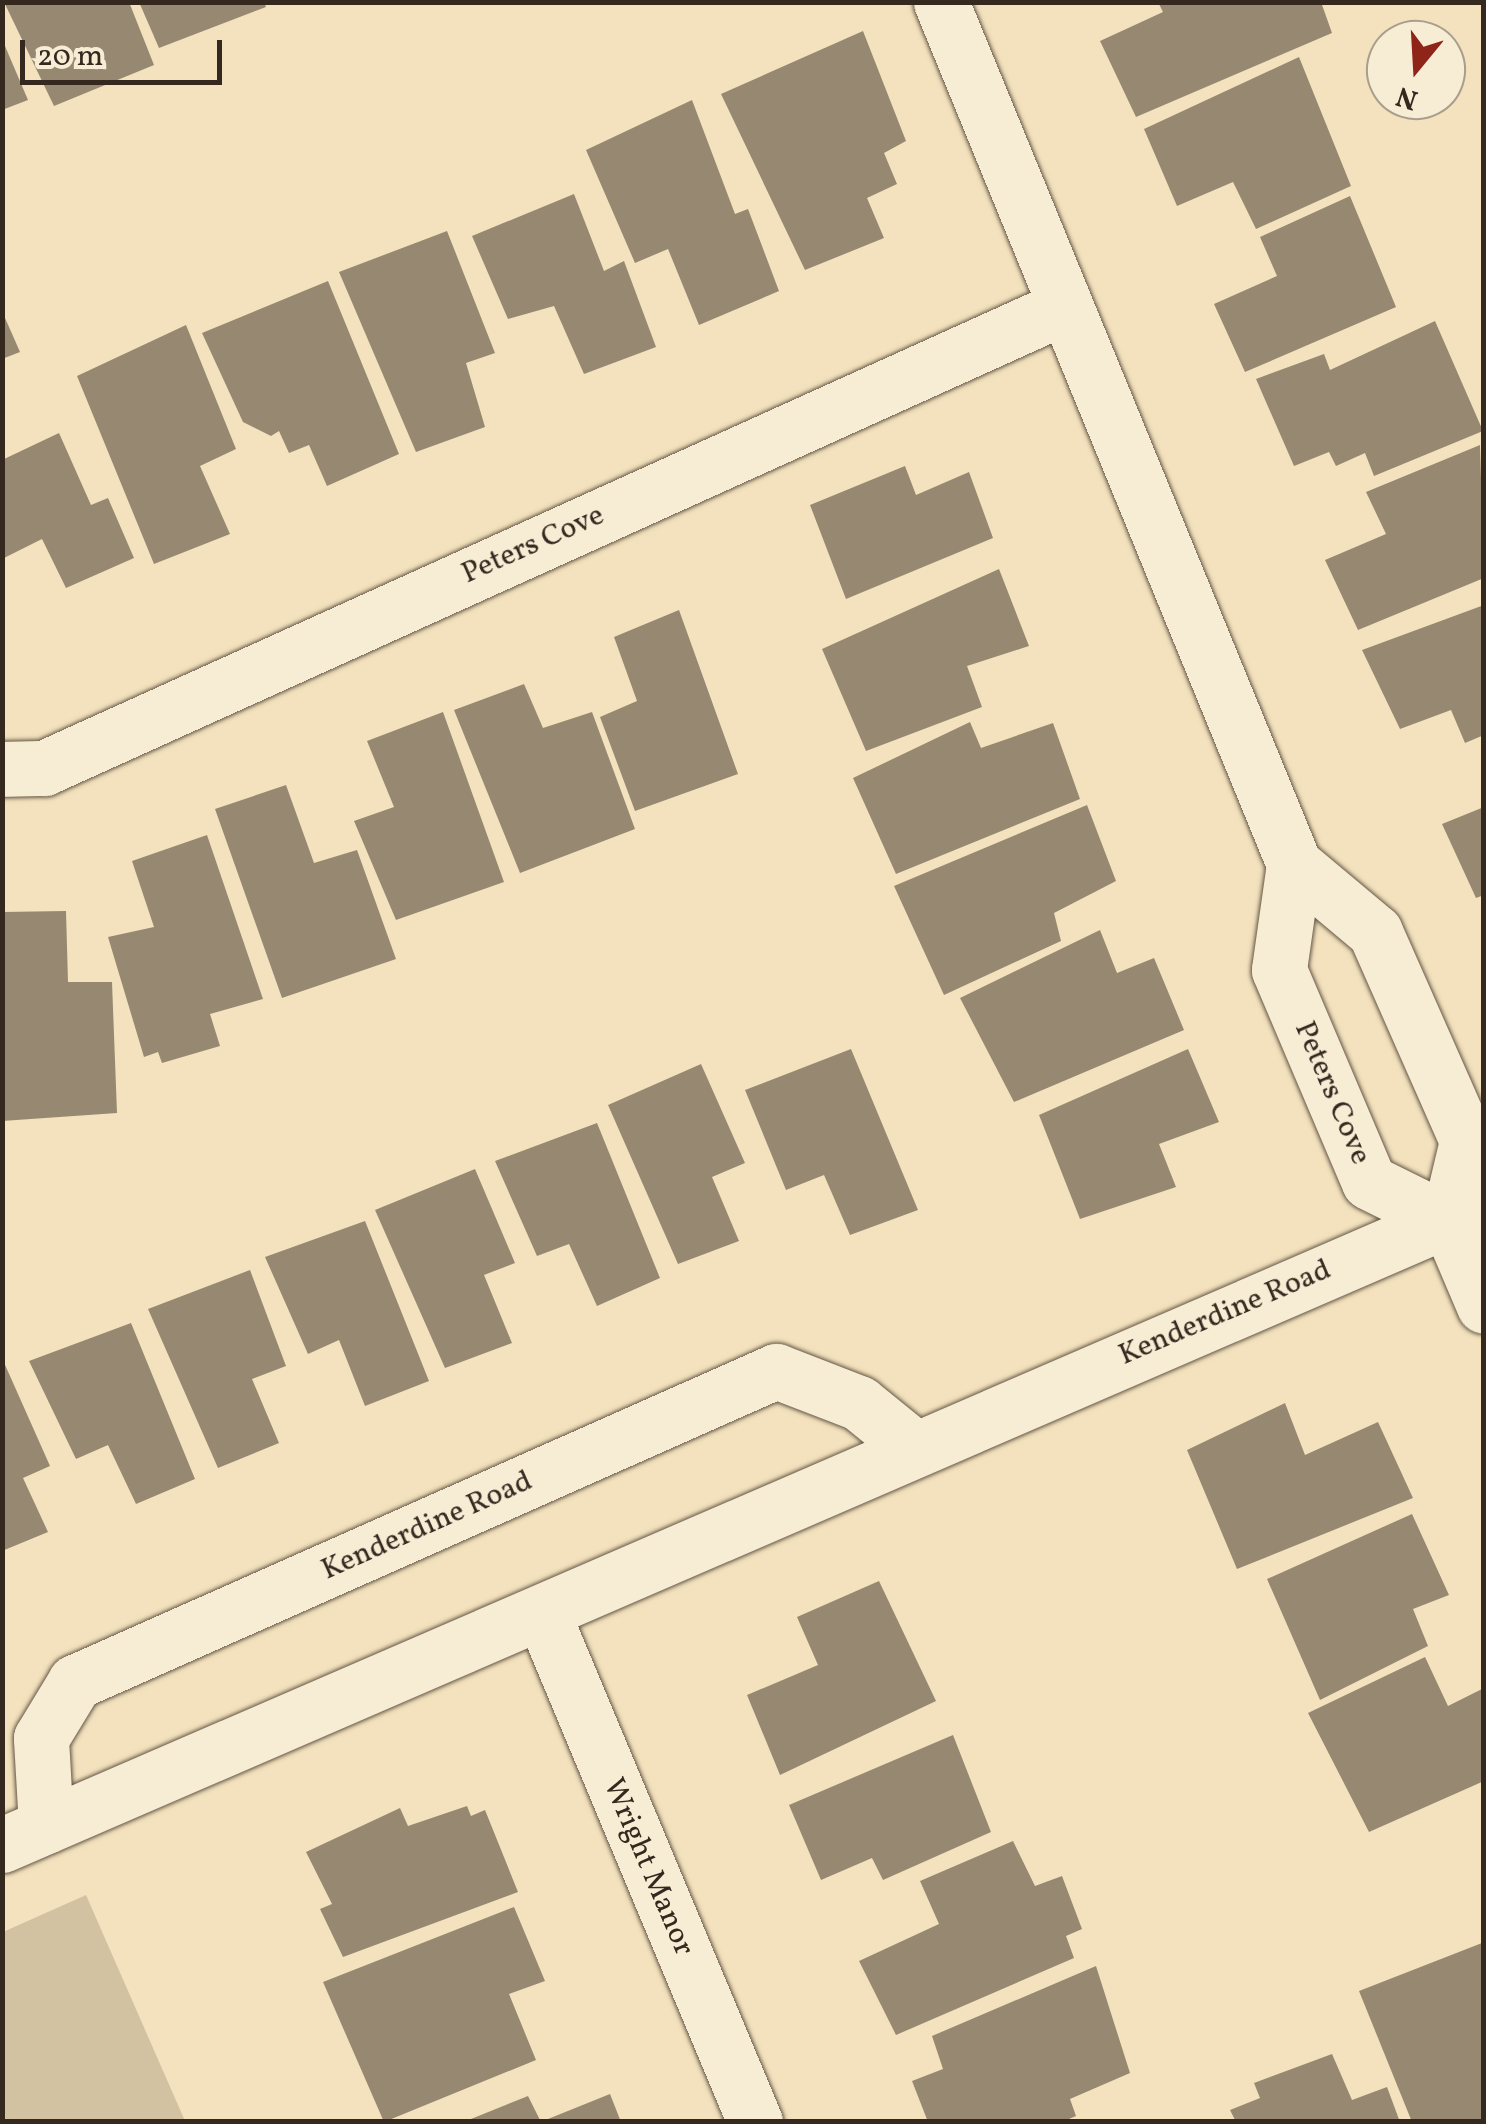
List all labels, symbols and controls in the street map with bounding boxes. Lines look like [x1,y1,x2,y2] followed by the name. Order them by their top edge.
[25,20,228,82] scale bar
[1366,20,1466,120] north arrow
[37,36,103,78] text: 20 m
[1392,75,1423,119] text: N
[456,498,610,592] street label: Peters Cove
[1286,1016,1378,1170] street label: Peters Cove
[1114,1252,1336,1374] street label: Kenderdine Road
[316,1463,538,1589] street label: Kenderdine Road
[594,1773,702,1961] street label: Wright Manor

